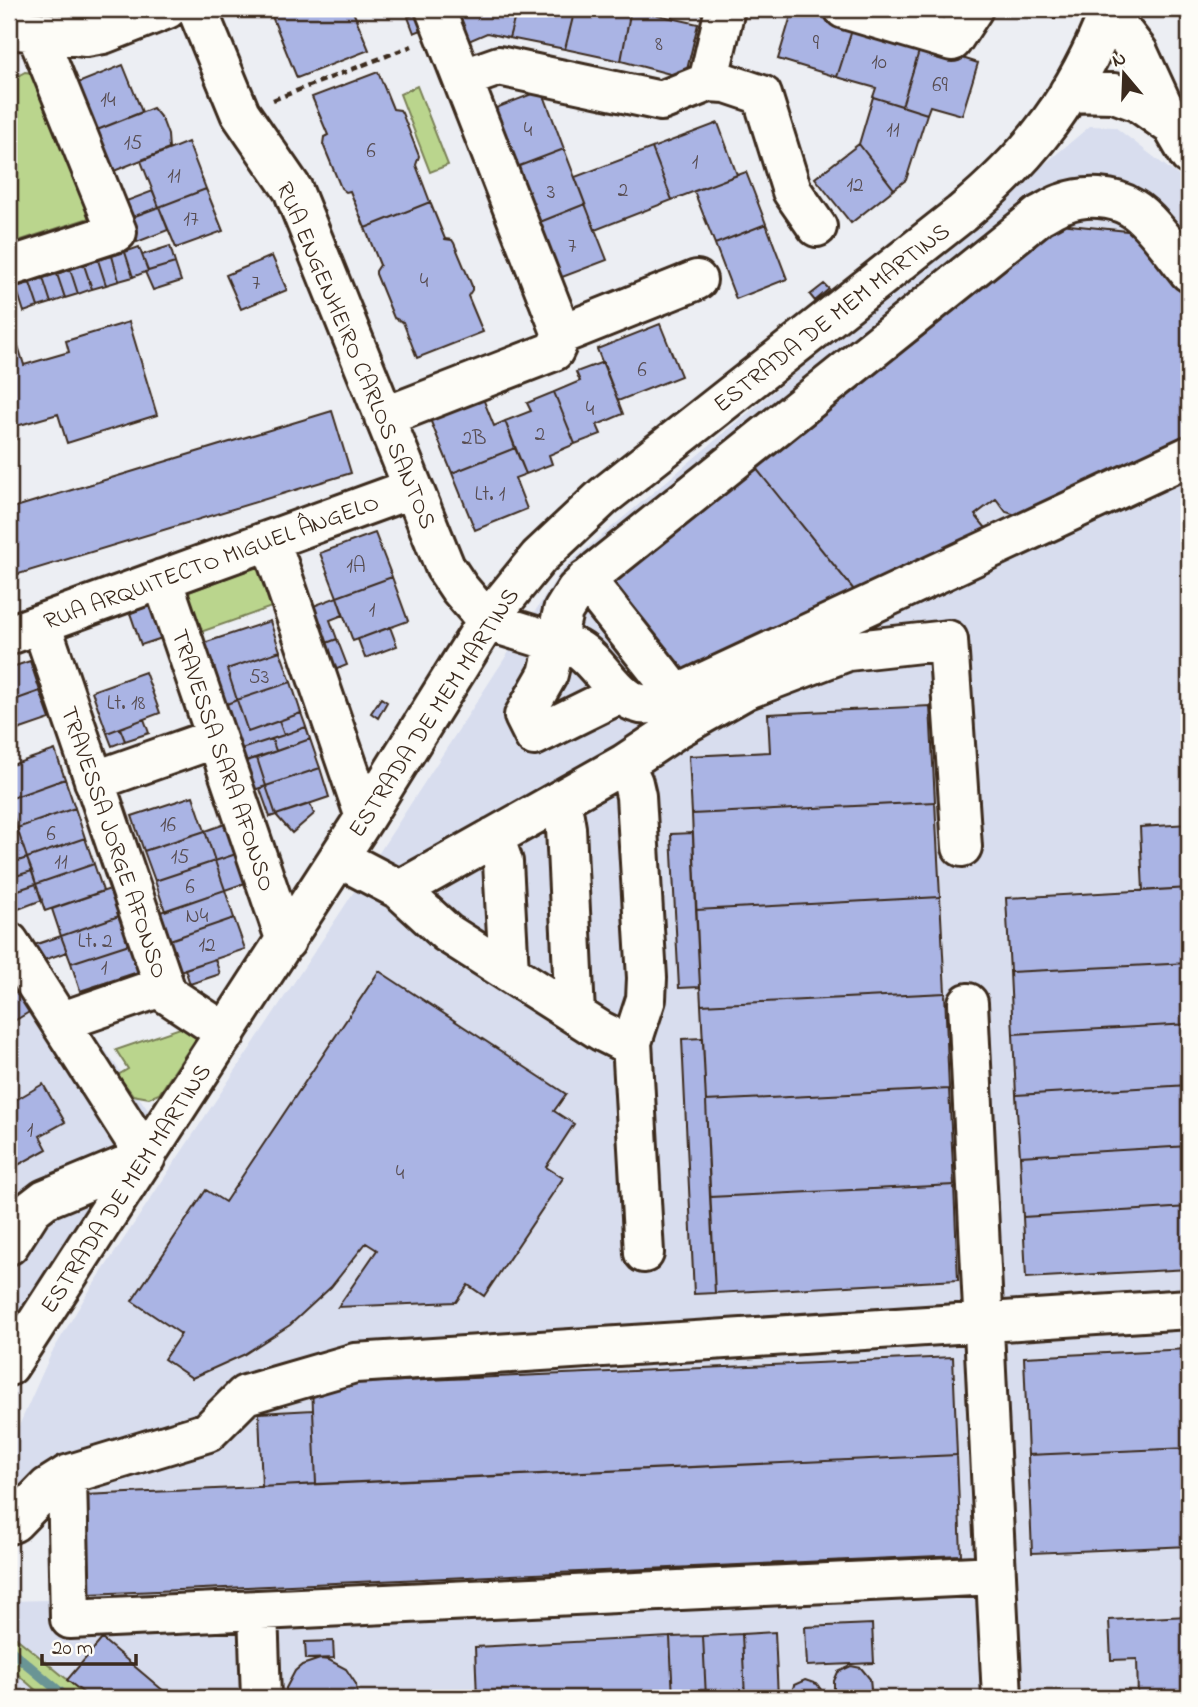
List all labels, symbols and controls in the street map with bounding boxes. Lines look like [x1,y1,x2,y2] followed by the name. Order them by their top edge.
[813,29,820,59] house number: 9
[655,30,663,60] house number: 8
[1090,38,1160,108] north arrow
[1109,45,1130,75] text: N
[871,48,887,78] house number: 10
[932,71,948,101] house number: 69
[100,86,116,116] house number: 14
[524,116,533,146] house number: 4
[886,116,900,146] house number: 11
[124,129,142,159] house number: 15
[366,137,376,167] house number: 6
[692,148,699,178] house number: 1
[167,162,181,192] house number: 11
[846,171,864,201] house number: 12
[618,176,628,206] house number: 2
[266,177,444,535] street label: RUA ENGENHEIRO CARLOS SANTOS
[547,178,555,208] house number: 3
[183,205,199,235] house number: 17
[707,215,958,423] street label: ESTRADA DE MEM MARTINS
[568,232,577,262] house number: 7
[420,267,429,297] house number: 4
[252,269,261,299] house number: 7
[637,356,647,386] house number: 6
[586,395,595,425] house number: 4
[535,420,545,450] house number: 2
[462,424,486,454] house number: 2B
[474,480,506,510] house number: Lt. 1
[39,485,384,640] street label: RUA ARQUITECTO MIGUEL ÂNGELO
[346,552,366,582] house number: 1A
[341,582,529,845] street label: ESTRADA DE MEM MARTINS
[369,596,376,626] house number: 1
[160,625,283,897] street label: TRAVESSA SARA AFONSO
[249,663,269,693] house number: 53
[107,689,146,719] house number: Lt. 18
[50,702,176,984] street label: TRAVESSA JORGE AFONSO
[160,811,176,841] house number: 16
[46,820,56,850] house number: 6
[171,843,189,873] house number: 15
[54,848,68,878] house number: 11
[185,873,195,903] house number: 6
[186,902,209,932] house number: N4
[78,927,112,957] house number: Lt. 2
[198,931,216,961] house number: 12
[101,954,108,984] house number: 1
[33,1058,221,1321] street label: ESTRADA DE MEM MARTINS
[27,1116,34,1146] house number: 1
[396,1159,405,1189] house number: 4
[42,1623,136,1667] scale bar
[52,1634,93,1664] text: 20 m

